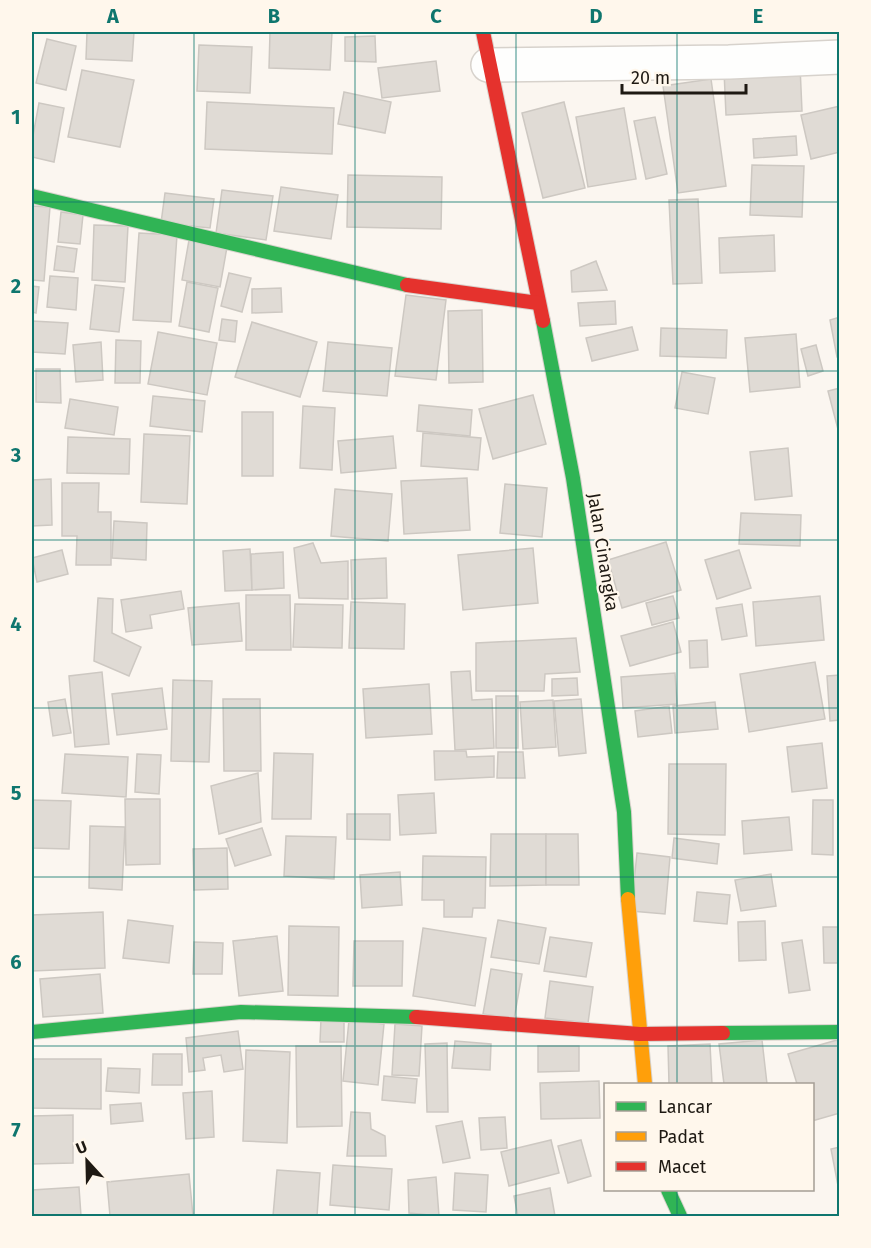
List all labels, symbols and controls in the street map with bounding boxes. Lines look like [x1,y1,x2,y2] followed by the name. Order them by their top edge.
[106,4,120,28] text: A
[268,4,280,28] text: B
[430,4,442,28] text: C
[589,4,603,28] text: D
[753,4,763,28] text: E
[622,57,746,95] scale bar
[631,67,670,89] text: 20 m
[11,105,21,129] text: 1
[11,274,21,298] text: 2
[10,443,21,467] text: 3
[583,491,623,613] street label: Jalan Cinangka
[10,612,22,636] text: 4
[11,781,22,805] text: 5
[10,950,22,974] text: 6
[604,1083,814,1191] legend
[658,1096,712,1118] text: Lancar
[11,1118,21,1142] text: 7
[658,1126,705,1148] text: Padat
[57,1131,117,1191] north arrow
[73,1137,90,1158] text: U
[658,1156,707,1178] text: Macet

